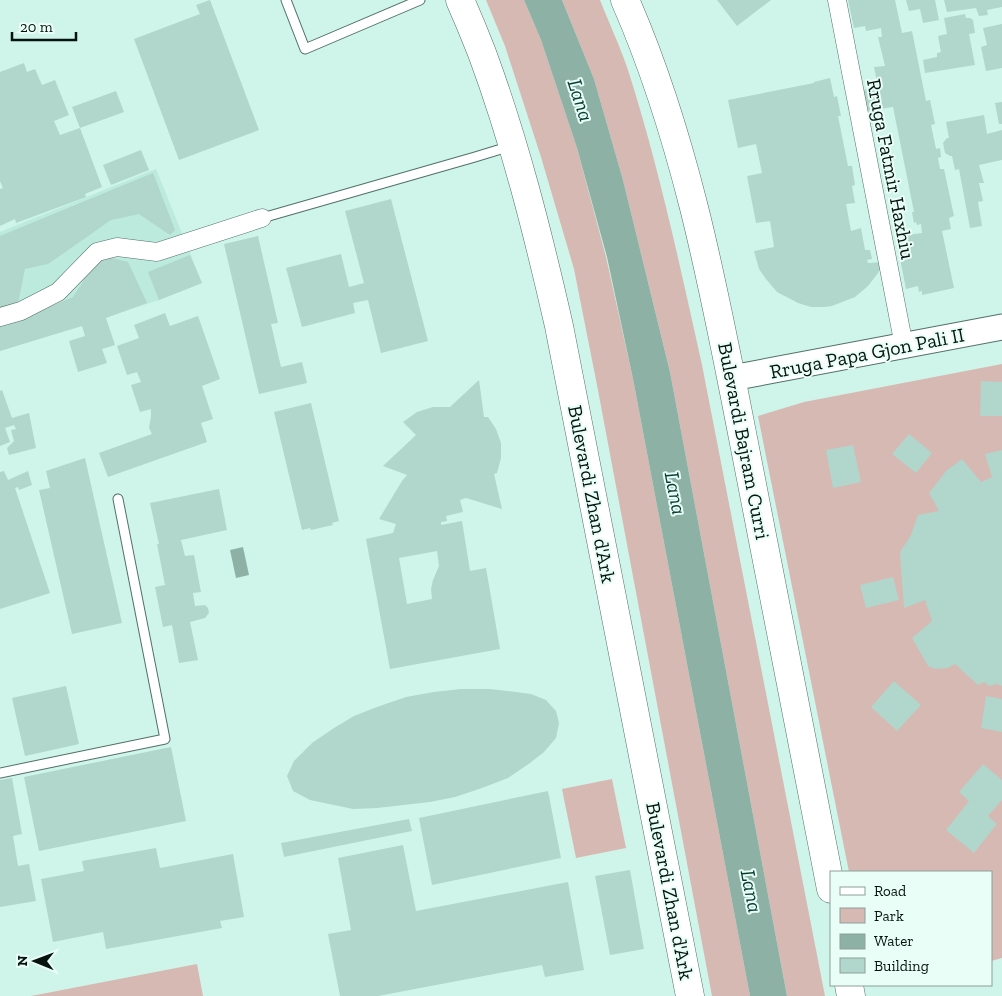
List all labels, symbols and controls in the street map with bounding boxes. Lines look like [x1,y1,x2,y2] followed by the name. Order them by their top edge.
[12,10,76,42] scale bar
[20,18,53,36] text: 20 m
[562,76,600,124] water label: Lana
[862,77,920,261] street label: Rruga Fatmir Haxhiu
[768,322,966,384] street label: Rruga Papa Gjon Pali II
[713,340,775,542] street label: Bulevardi Bajram Curri
[563,403,621,585] street label: Bulevardi Zhan d'Ark
[660,469,692,517] water label: Lana
[641,800,699,982] street label: Bulevardi Zhan d'Ark
[736,867,768,915] water label: Lana
[830,871,992,986] legend
[874,882,907,900] text: Road
[874,907,904,925] text: Park
[874,932,914,950] text: Water
[10,936,60,986] north arrow
[14,955,31,966] text: N
[874,957,929,975] text: Building

